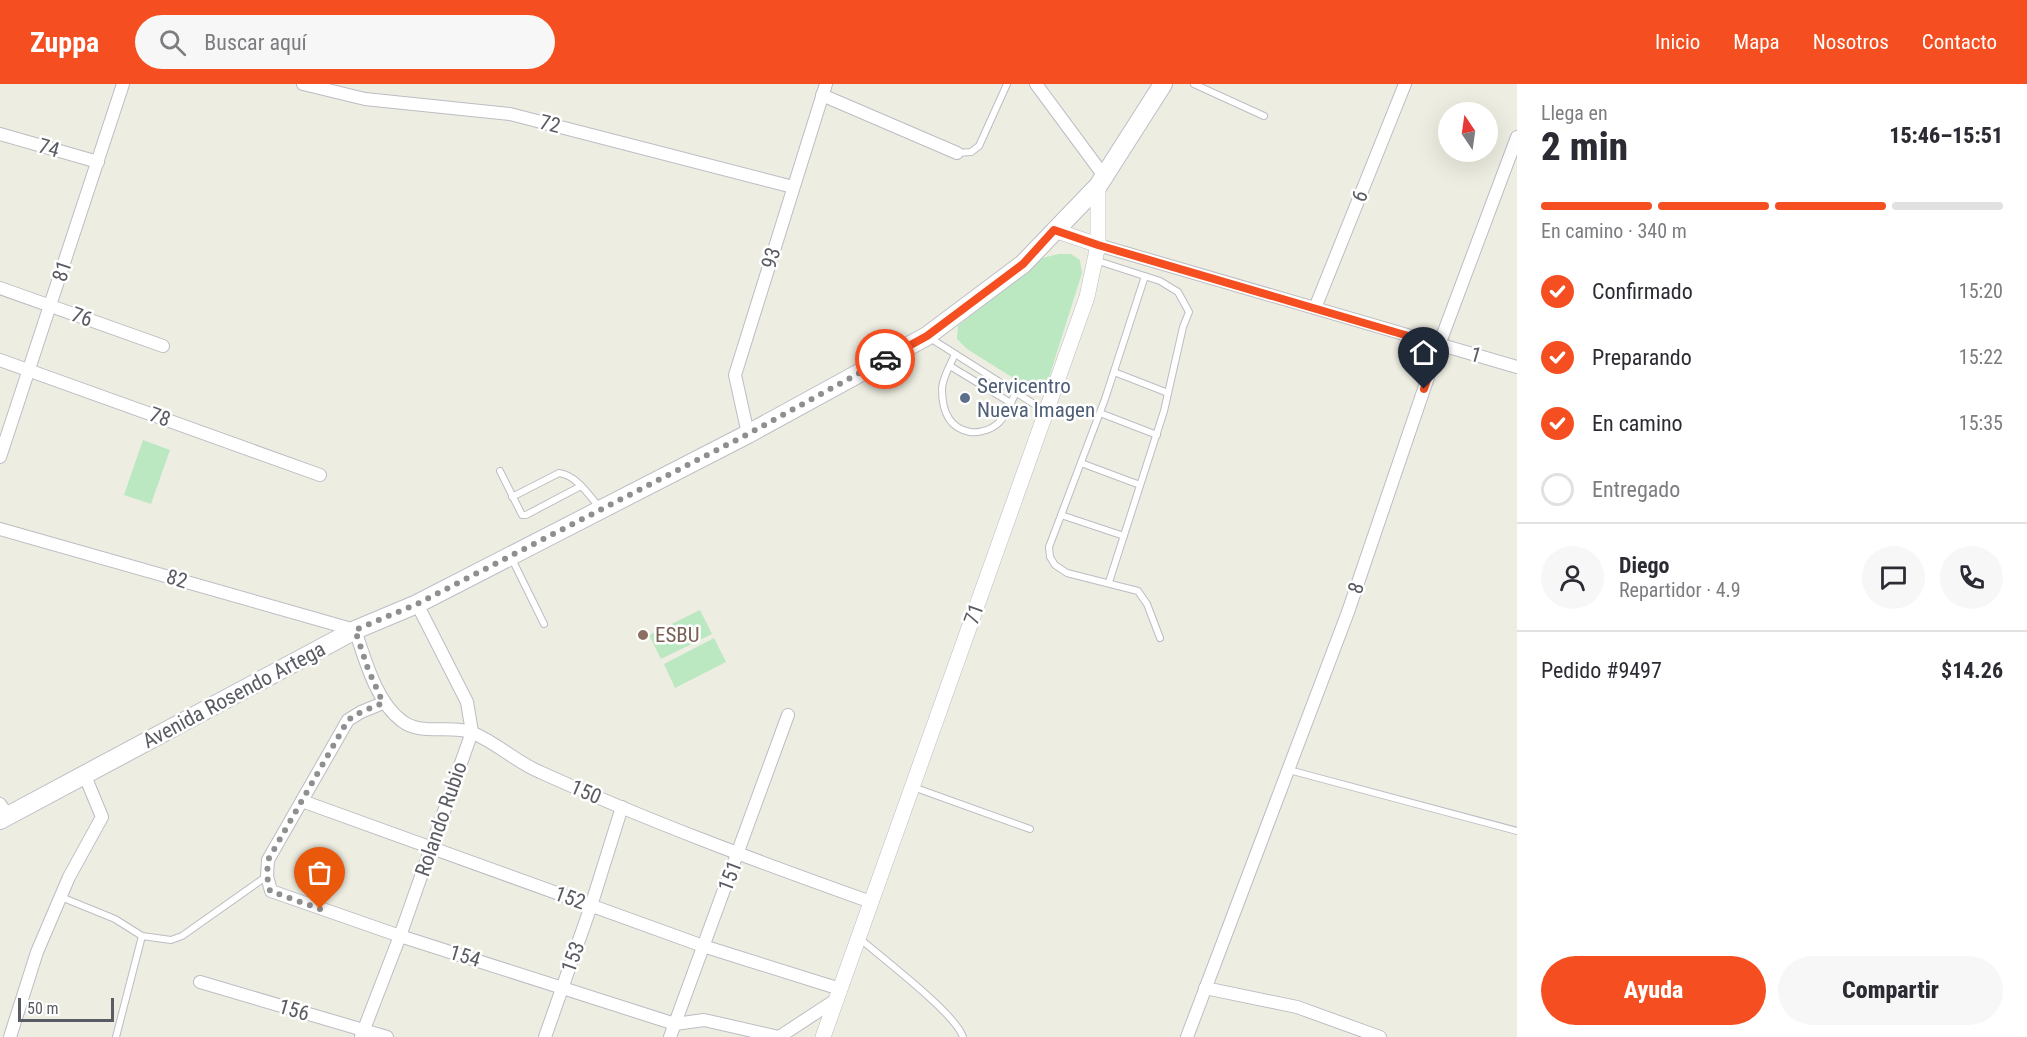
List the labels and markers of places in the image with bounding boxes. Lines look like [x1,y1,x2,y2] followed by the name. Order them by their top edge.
[1398,327,1449,389] pin
[977,374,1095,422] place label: Servicentro Nueva Imagen
[958,391,972,405] marker: Servicentro Nueva Imagen
[655,623,700,647] place label: ESBU
[636,628,650,642] marker: ESBU
[294,847,345,909] pin

